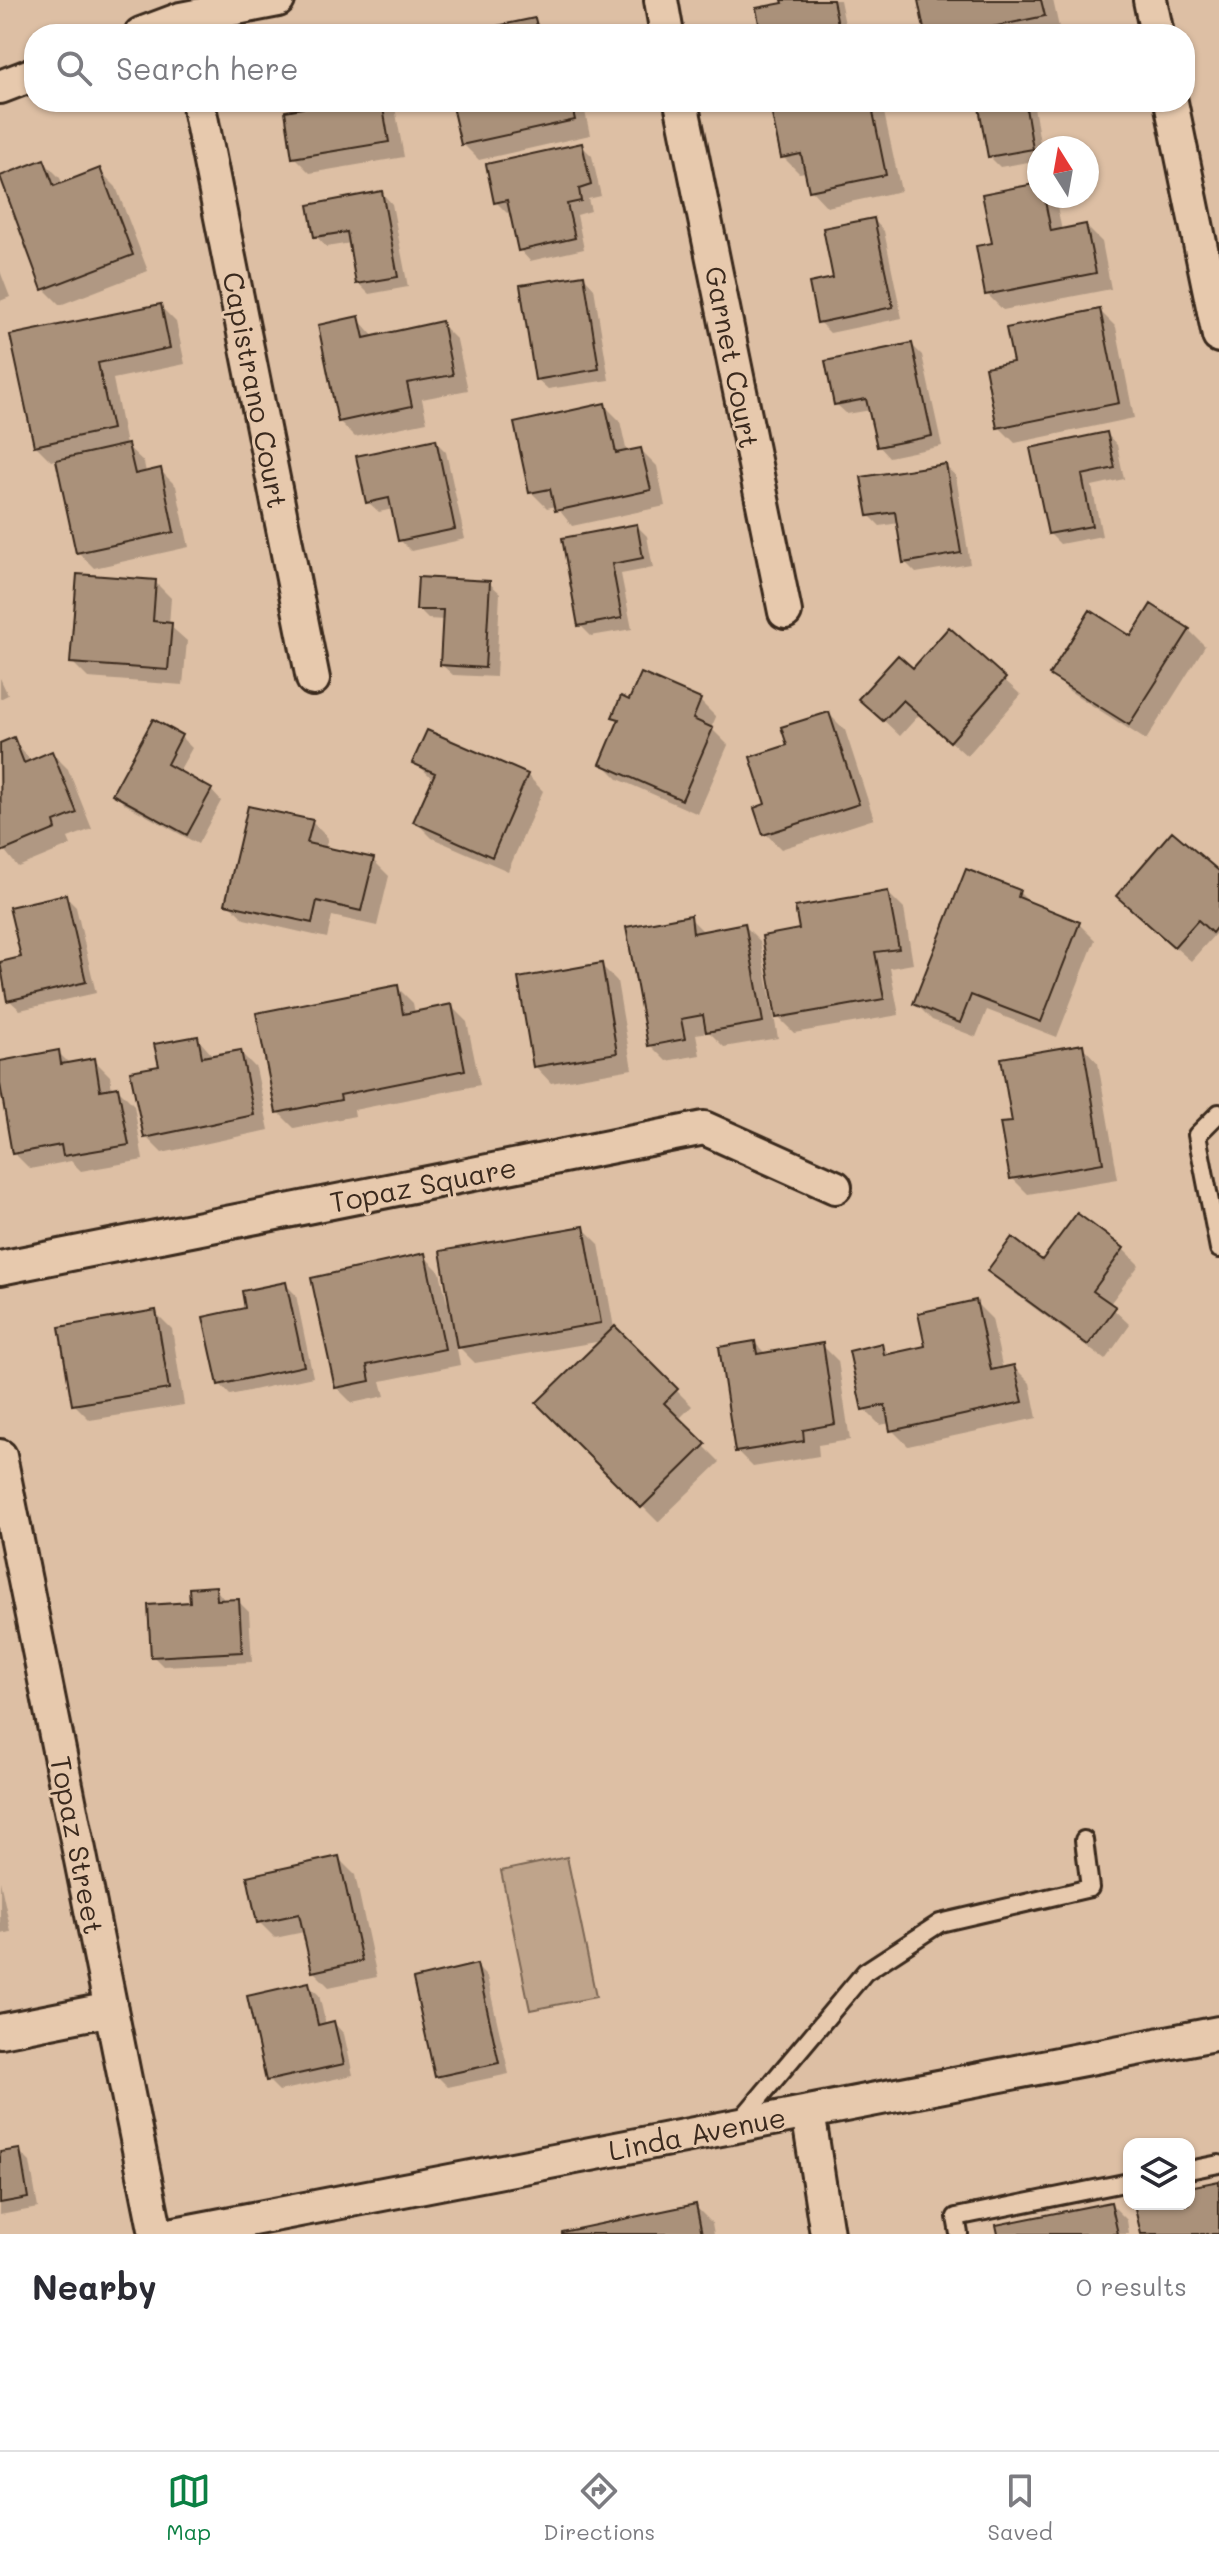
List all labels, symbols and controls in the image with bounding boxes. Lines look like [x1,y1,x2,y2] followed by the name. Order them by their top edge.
[24,24,1195,112] search box
[52,46,96,90] icon: search
[116,48,299,88] text: Search here
[1027,136,1099,208] north arrow
[698,263,768,451] street label: Garnet Court
[215,269,297,511] street label: Capistrano Court
[327,1148,519,1220] street label: Topaz Square
[43,1753,113,1937] street label: Topaz Street
[605,2098,789,2168] street label: Linda Avenue
[1123,2138,1195,2210] map controls
[1123,2138,1195,2210] button: layers
[32,2264,157,2309] text: Nearby
[1076,2269,1187,2303] text: 0 results
[166,2469,211,2546] tab: Map
[543,2469,655,2546] tab: Directions
[988,2469,1053,2546] tab: Saved

